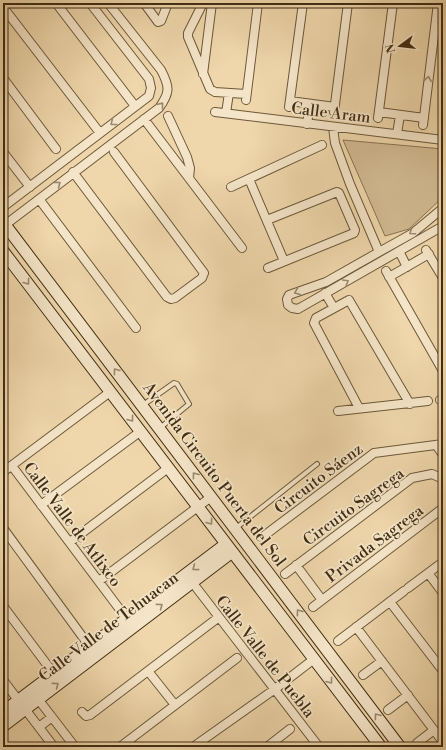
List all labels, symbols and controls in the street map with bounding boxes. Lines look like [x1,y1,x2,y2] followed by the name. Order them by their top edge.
[380,26,420,66] north arrow
[383,42,399,54] text: N
[424,76,433,83] one-way arrow
[290,98,372,128] street label: Calle Aram
[156,102,163,109] one-way arrow
[110,118,117,125] one-way arrow
[54,181,61,188] one-way arrow
[410,227,417,234] one-way arrow
[22,277,29,284] one-way arrow
[342,279,349,286] one-way arrow
[294,288,301,296] one-way arrow
[114,369,121,376] one-way arrow
[138,378,290,571] street label: Avenida Circuito Puerta del Sol
[126,414,133,421] one-way arrow
[270,439,367,519] street label: Circuito Sáenz
[19,458,126,591] street label: Calle Valle de Atlixco
[299,463,409,550] street label: Circuito Sagrega
[192,472,199,479] one-way arrow
[322,500,428,587] street label: Privada Sagrega
[205,518,212,525] one-way arrow
[193,563,200,570] one-way arrow
[35,567,183,686] street label: Calle Valle de Tehuacan
[211,591,320,722] street label: Calle Valle de Puebla
[155,604,162,611] one-way arrow
[297,609,304,616] one-way arrow
[326,677,333,684] one-way arrow
[52,683,59,690] one-way arrow
[375,713,382,720] one-way arrow

